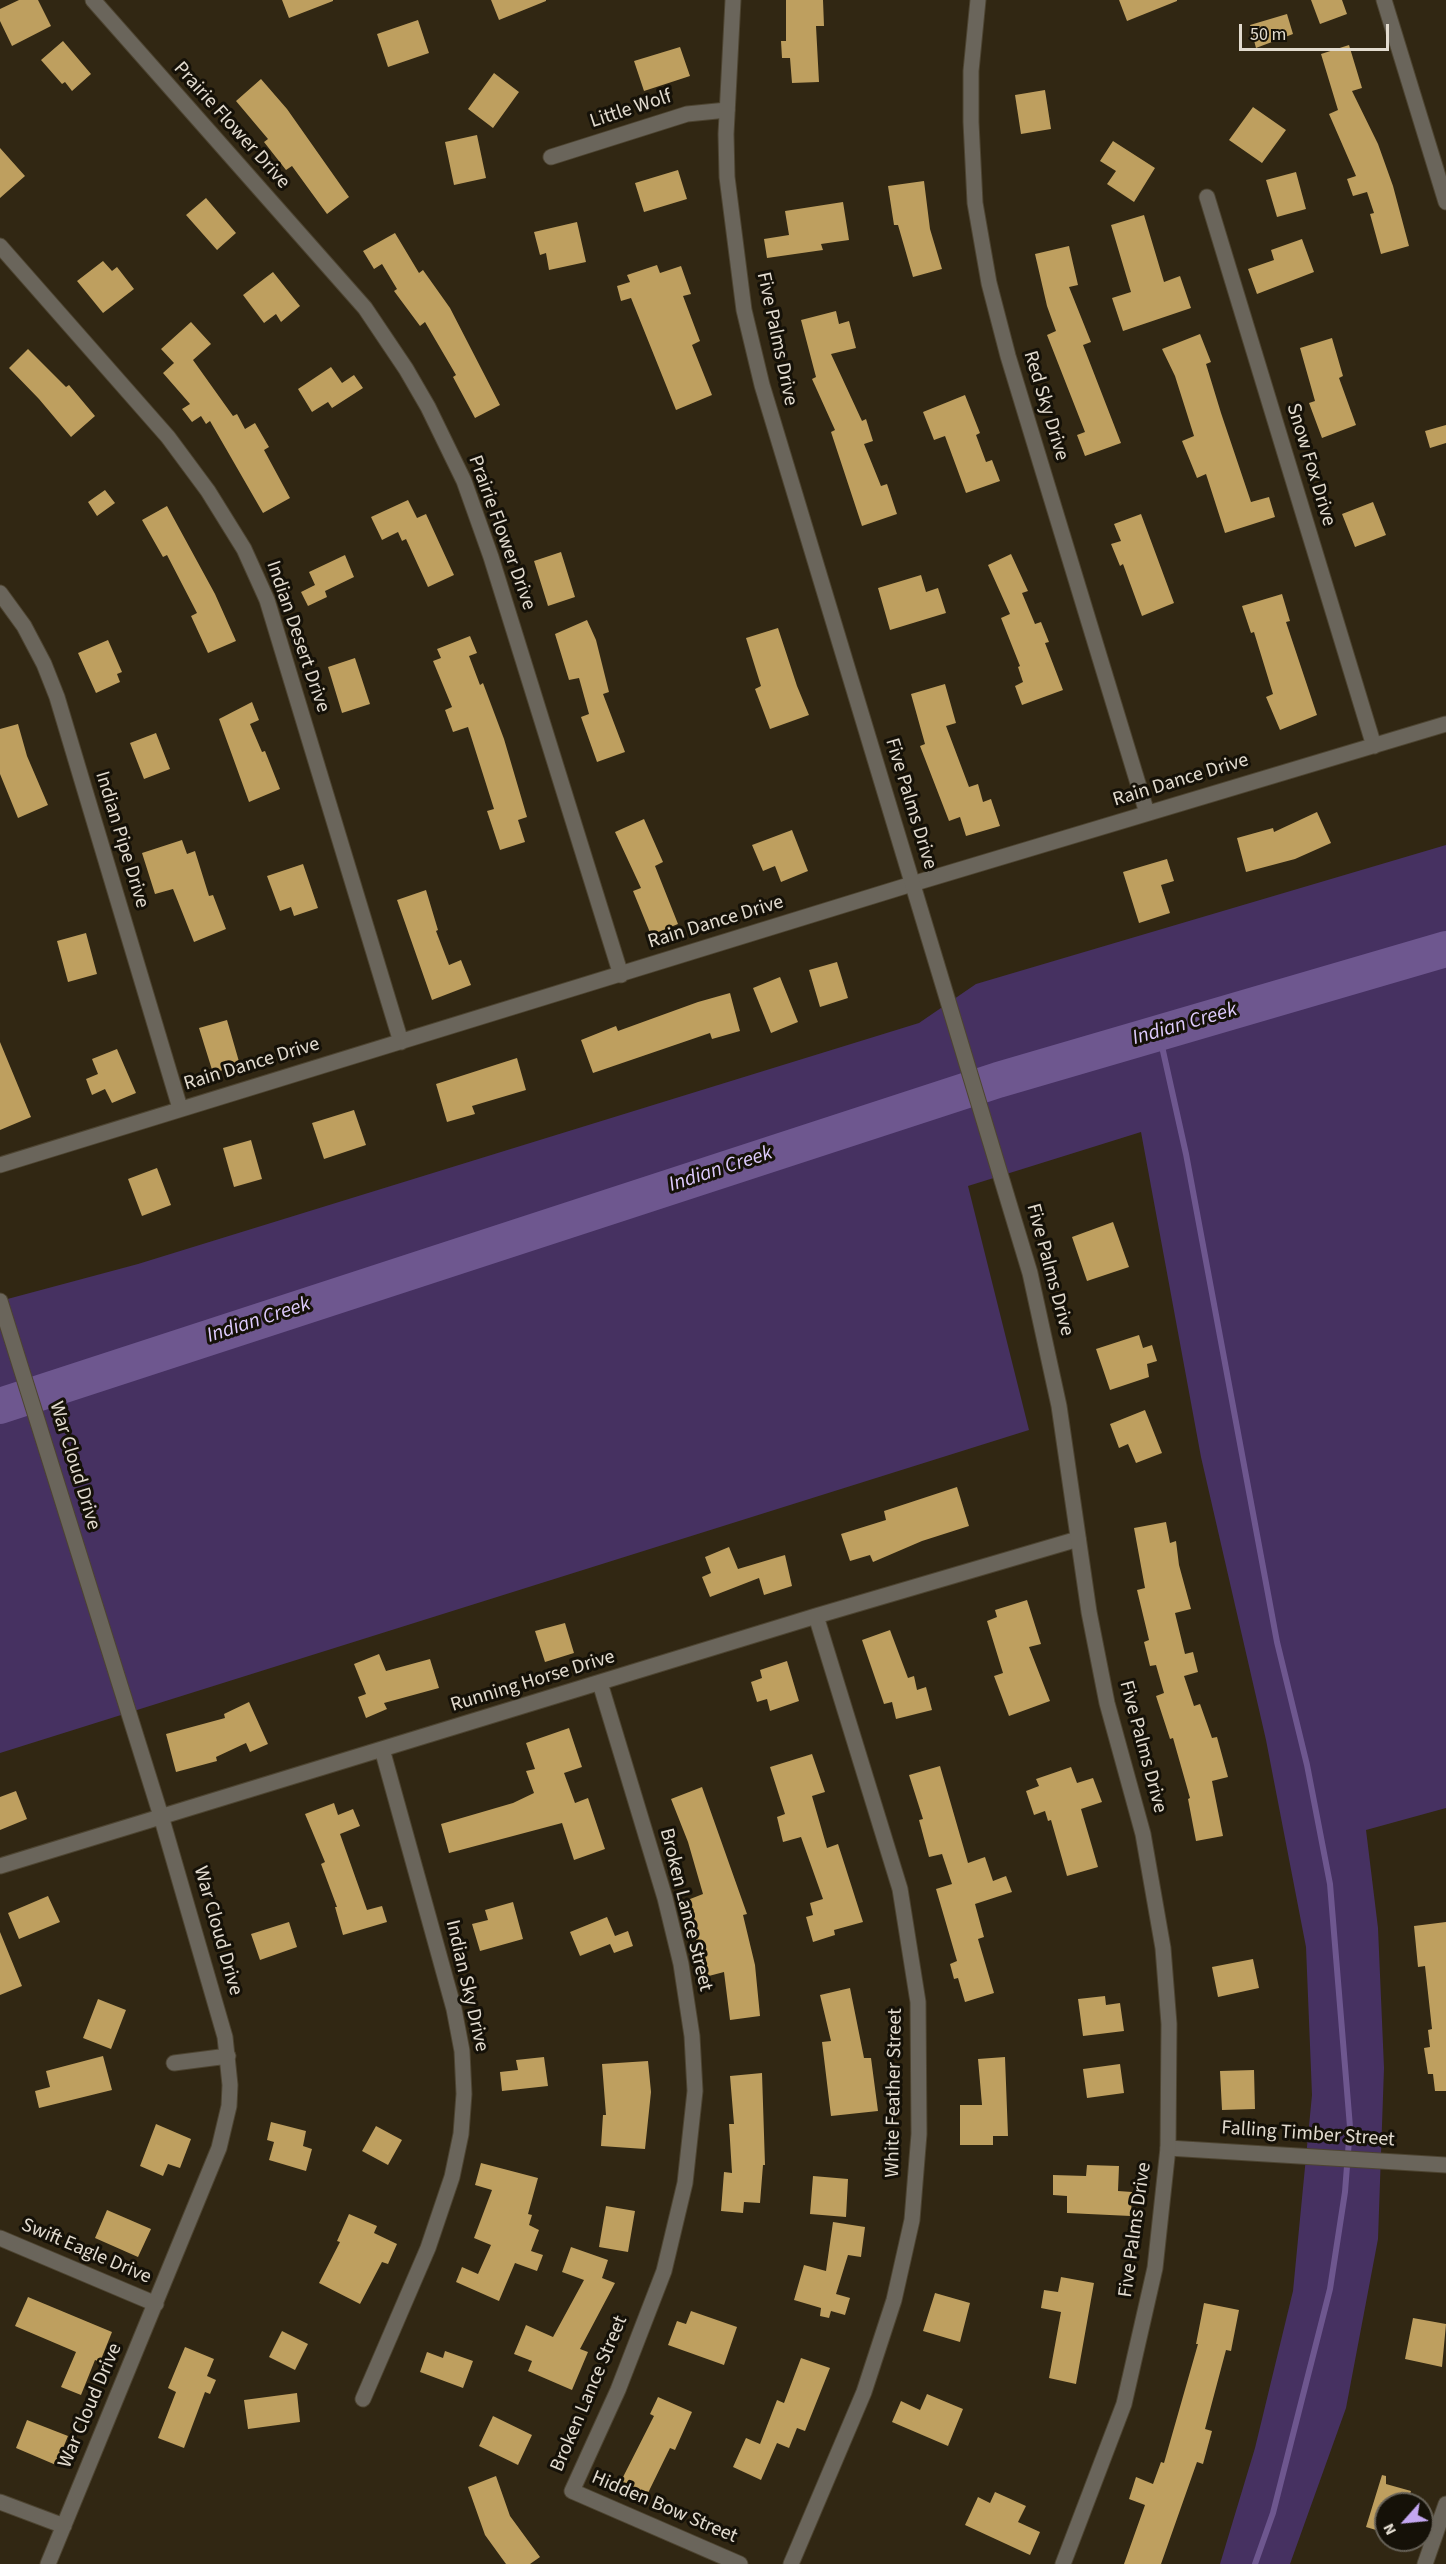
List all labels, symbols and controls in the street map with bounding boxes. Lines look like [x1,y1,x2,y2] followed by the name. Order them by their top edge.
[1242,12,1392,50] scale bar
[1250,22,1286,47] text: 50 m
[168,57,294,195] street label: Prairie Flower Drive
[587,86,675,134] street label: Little Wolf
[750,270,802,408] street label: Five Palms Drive
[1017,348,1073,464] street label: Red Sky Drive
[1280,401,1340,529] street label: Snow Fox Drive
[462,452,540,614] street label: Prairie Flower Drive
[260,558,334,716] street label: Indian Desert Drive
[879,735,941,873] street label: Five Palms Drive
[1110,749,1252,813] street label: Rain Dance Drive
[89,769,153,911] street label: Indian Pipe Drive
[645,891,787,955] street label: Rain Dance Drive
[1130,998,1240,1052] water label: Indian Creek
[181,1033,323,1097] street label: Rain Dance Drive
[666,1141,776,1199] water label: Indian Creek
[1020,1201,1078,1339] street label: Five Palms Drive
[204,1292,314,1350] water label: Indian Creek
[43,1399,105,1533] street label: War Cloud Drive
[448,1646,618,1718] street label: Running Horse Drive
[1113,1678,1171,1816] street label: Five Palms Drive
[653,1826,717,1994] street label: Broken Lance Street
[187,1864,247,1998] street label: War Cloud Drive
[439,1918,493,2054] street label: Indian Sky Drive
[882,2008,908,2178] street label: White Feather Street
[1221,2117,1395,2153] street label: Falling Timber Street
[1115,2161,1157,2299] street label: Five Palms Drive
[17,2214,155,2290] street label: Swift Eagle Drive
[546,2312,634,2476] street label: Broken Lance Street
[54,2340,128,2472] street label: War Cloud Drive
[587,2466,741,2550] street label: Hidden Bow Street
[1374,2492,1434,2552] north arrow
[1378,2520,1402,2539] text: N

